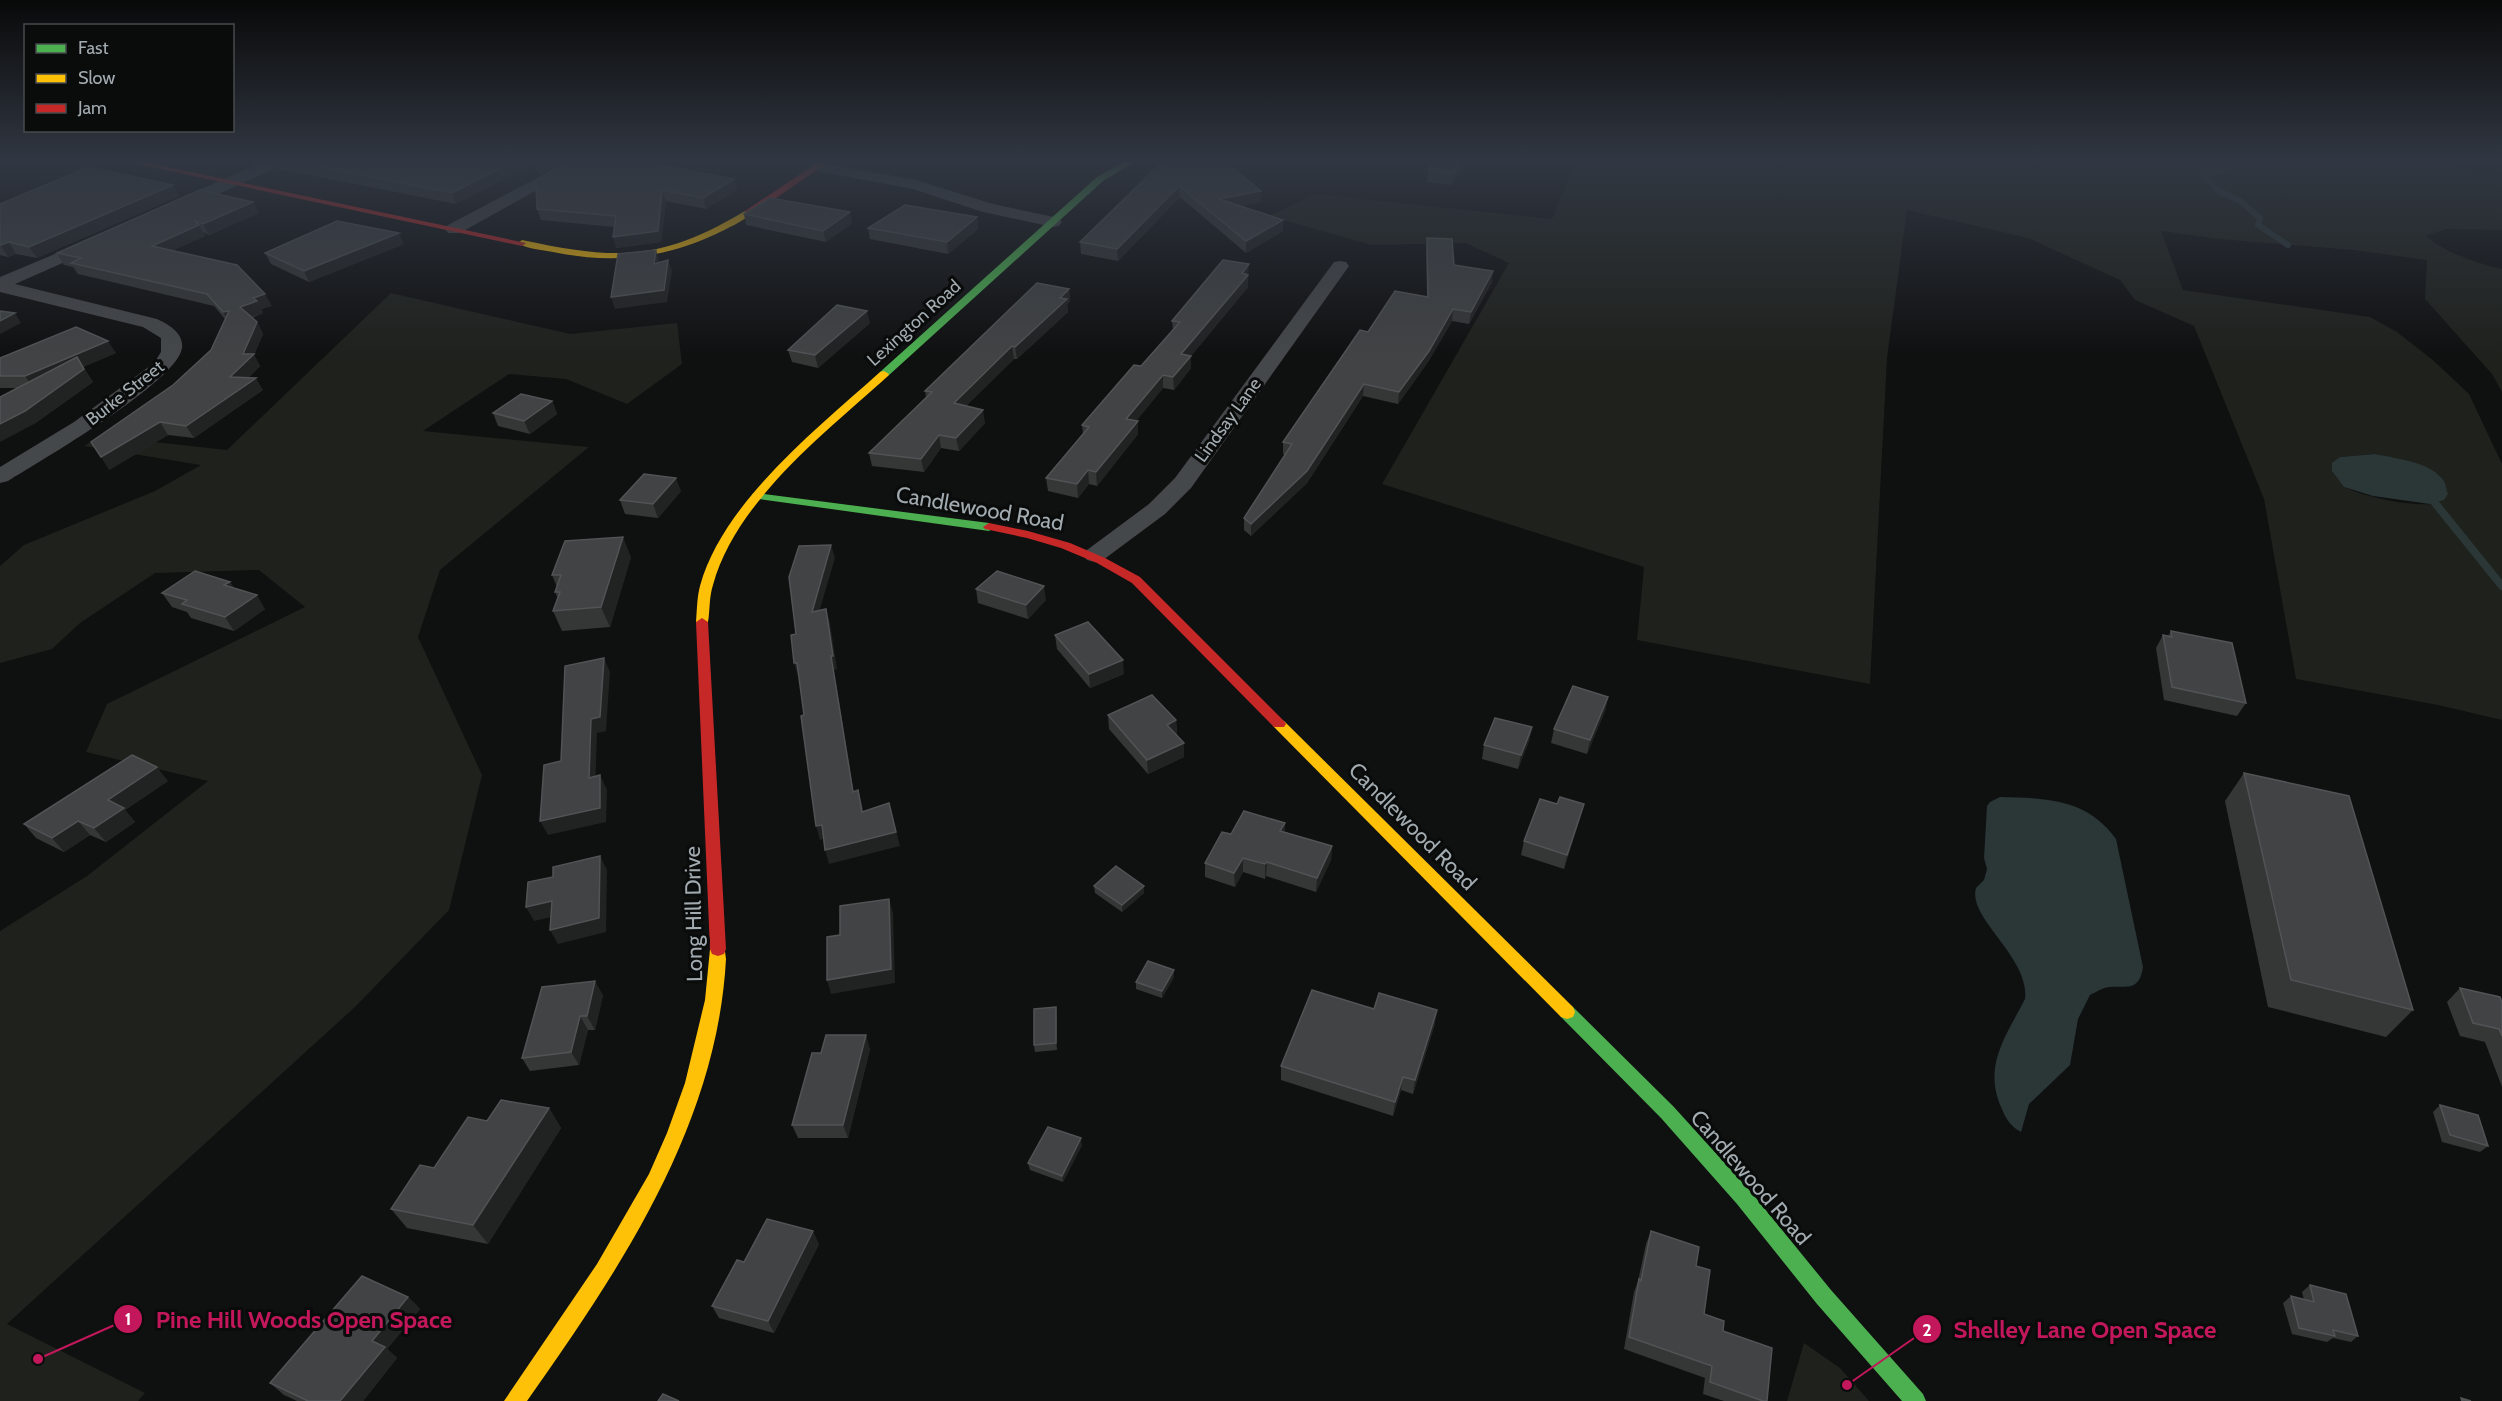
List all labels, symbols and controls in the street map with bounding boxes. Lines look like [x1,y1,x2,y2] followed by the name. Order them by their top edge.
[24,24,234,132] legend
[78,37,109,59] text: Fast
[78,67,115,89] text: Slow
[77,97,107,119] text: Jam
[863,275,965,371] street label: Lexington Road
[82,356,168,430] street label: Burke Street
[1190,374,1266,466] street label: Lindsay Lane
[894,480,1066,537] street label: Candlewood Road
[1343,757,1482,896] street label: Candlewood Road
[679,846,708,982] street label: Long Hill Drive
[1685,1104,1817,1250] street label: Candlewood Road
[113,1298,464,1340] callout: Pine Hill Woods Open Space
[156,1305,452,1334] text: Pine Hill Woods Open Space
[125,1308,131,1330] text: 1
[1912,1308,2229,1350] callout: Shelley Lane Open Space
[1954,1315,2216,1344] text: Shelley Lane Open Space
[1922,1319,1932,1341] text: 2

